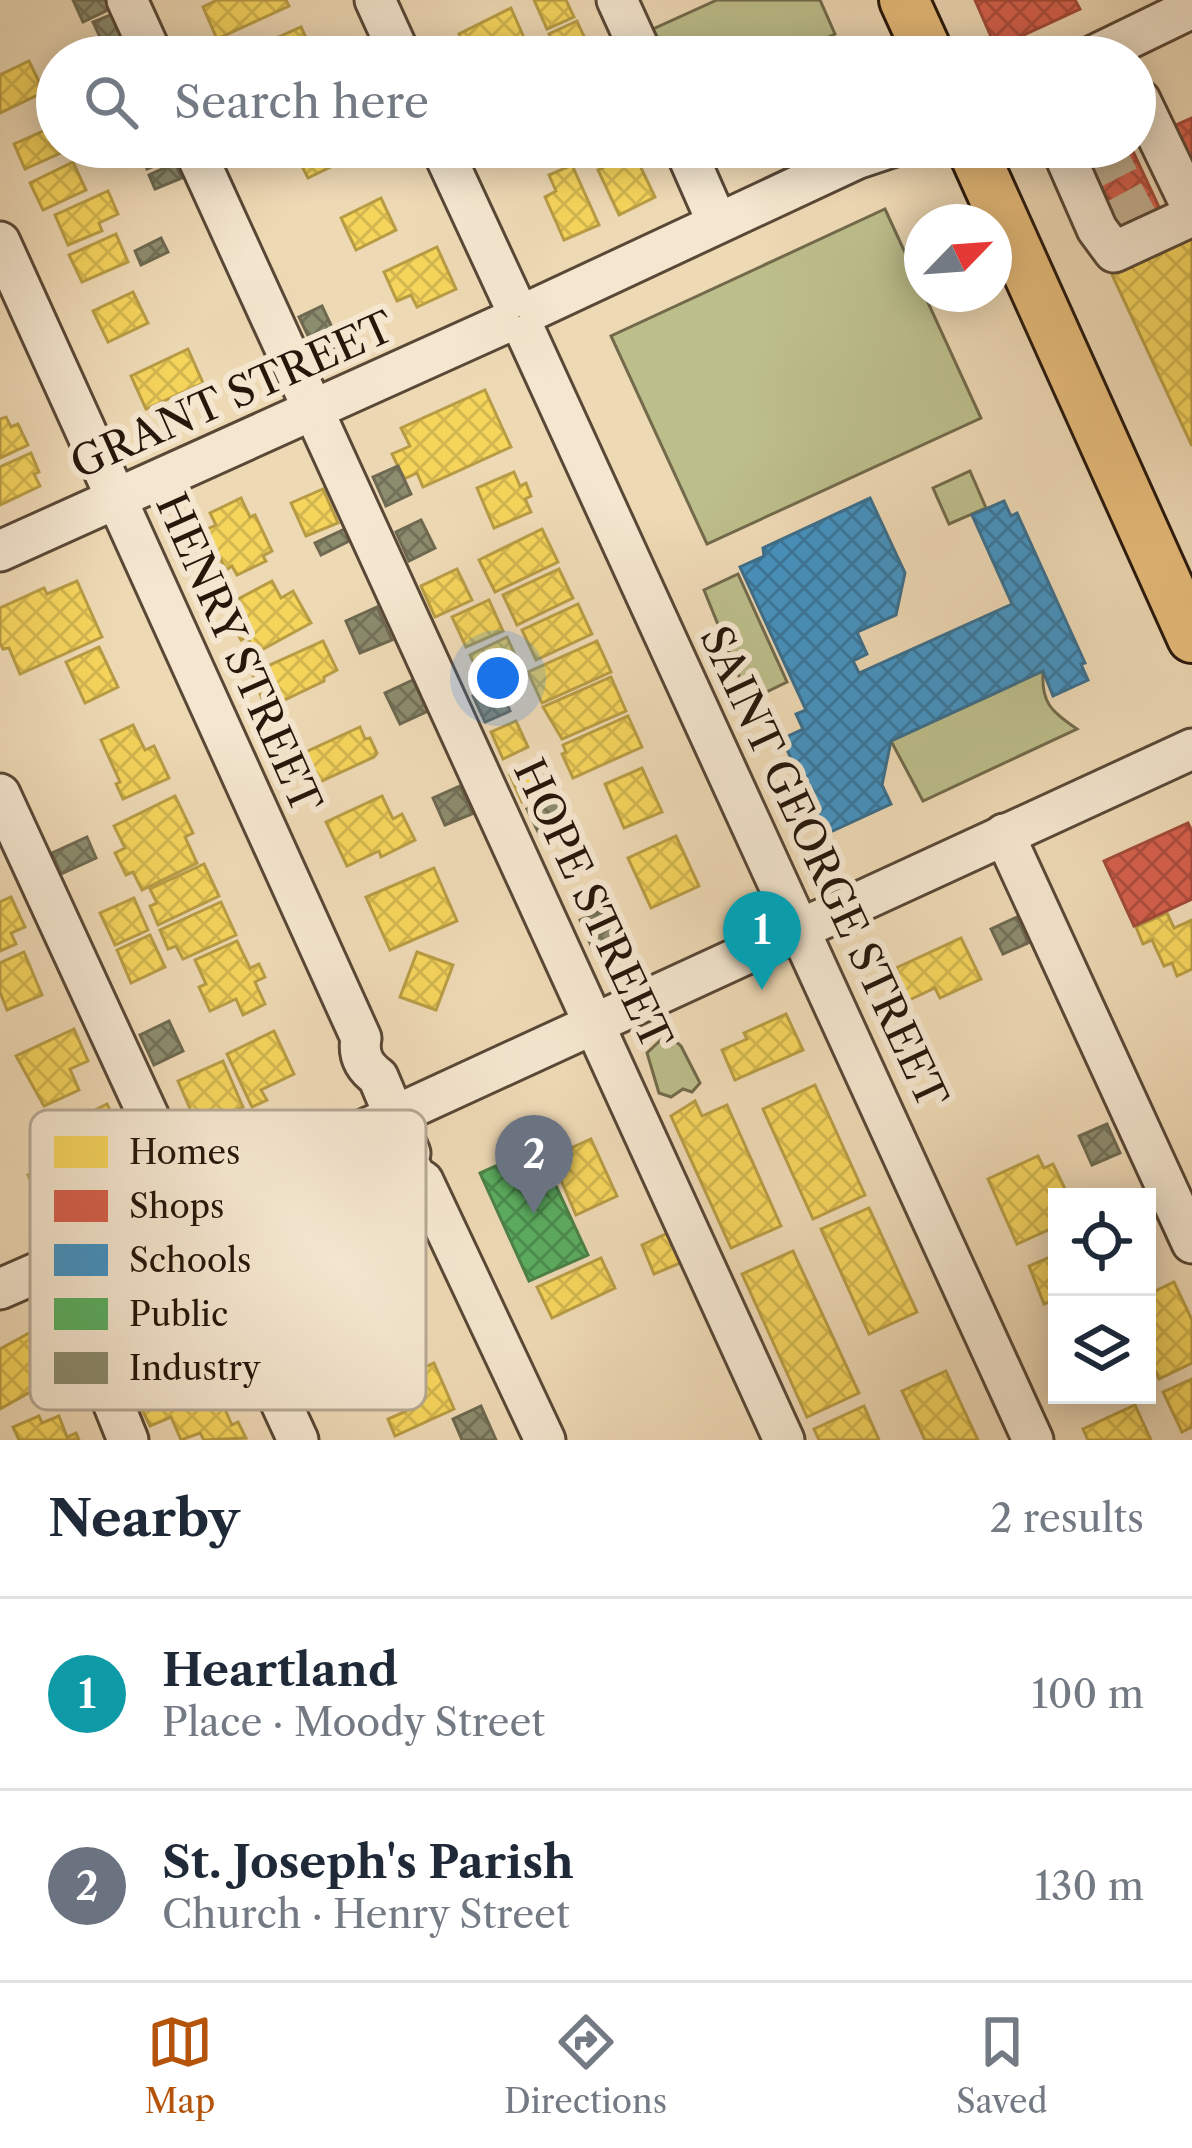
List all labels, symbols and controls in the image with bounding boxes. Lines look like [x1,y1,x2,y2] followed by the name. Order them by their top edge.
[36,36,1156,168] search box
[78,69,144,135] icon: search
[174,74,429,130] text: Search here
[904,204,1012,312] north arrow
[62,300,402,490] street label: GRANT STREET
[145,485,333,822] street label: HENRY STREET
[689,618,959,1117] street label: SAINT GEORGE STREET
[468,648,528,708] your location
[503,751,683,1058] street label: HOPE STREET
[723,891,801,990] pin: 1
[30,1110,426,1410] legend
[495,1115,573,1214] pin: 2
[129,1132,240,1173] text: Homes
[129,1186,224,1227] text: Shops
[1048,1188,1156,1404] map controls
[1048,1188,1156,1296] button: locate
[129,1240,251,1281] text: Schools
[129,1294,228,1335] text: Public
[1048,1296,1156,1404] button: layers
[129,1348,261,1389] text: Industry
[48,1487,240,1549] text: Nearby
[990,1494,1144,1542] text: 2 results
[162,1642,398,1698] text: Heartland
[78,1670,96,1718] text: 1
[1031,1670,1144,1718] text: 100 m
[162,1698,545,1746] text: Place · Moody Street
[162,1834,574,1890] text: St. Joseph's Parish
[75,1862,99,1910] text: 2
[1035,1862,1144,1910] text: 130 m
[162,1890,570,1938] text: Church · Henry Street
[144,2009,215,2122] tab: Map
[504,2009,667,2122] tab: Directions
[956,2009,1048,2122] tab: Saved

